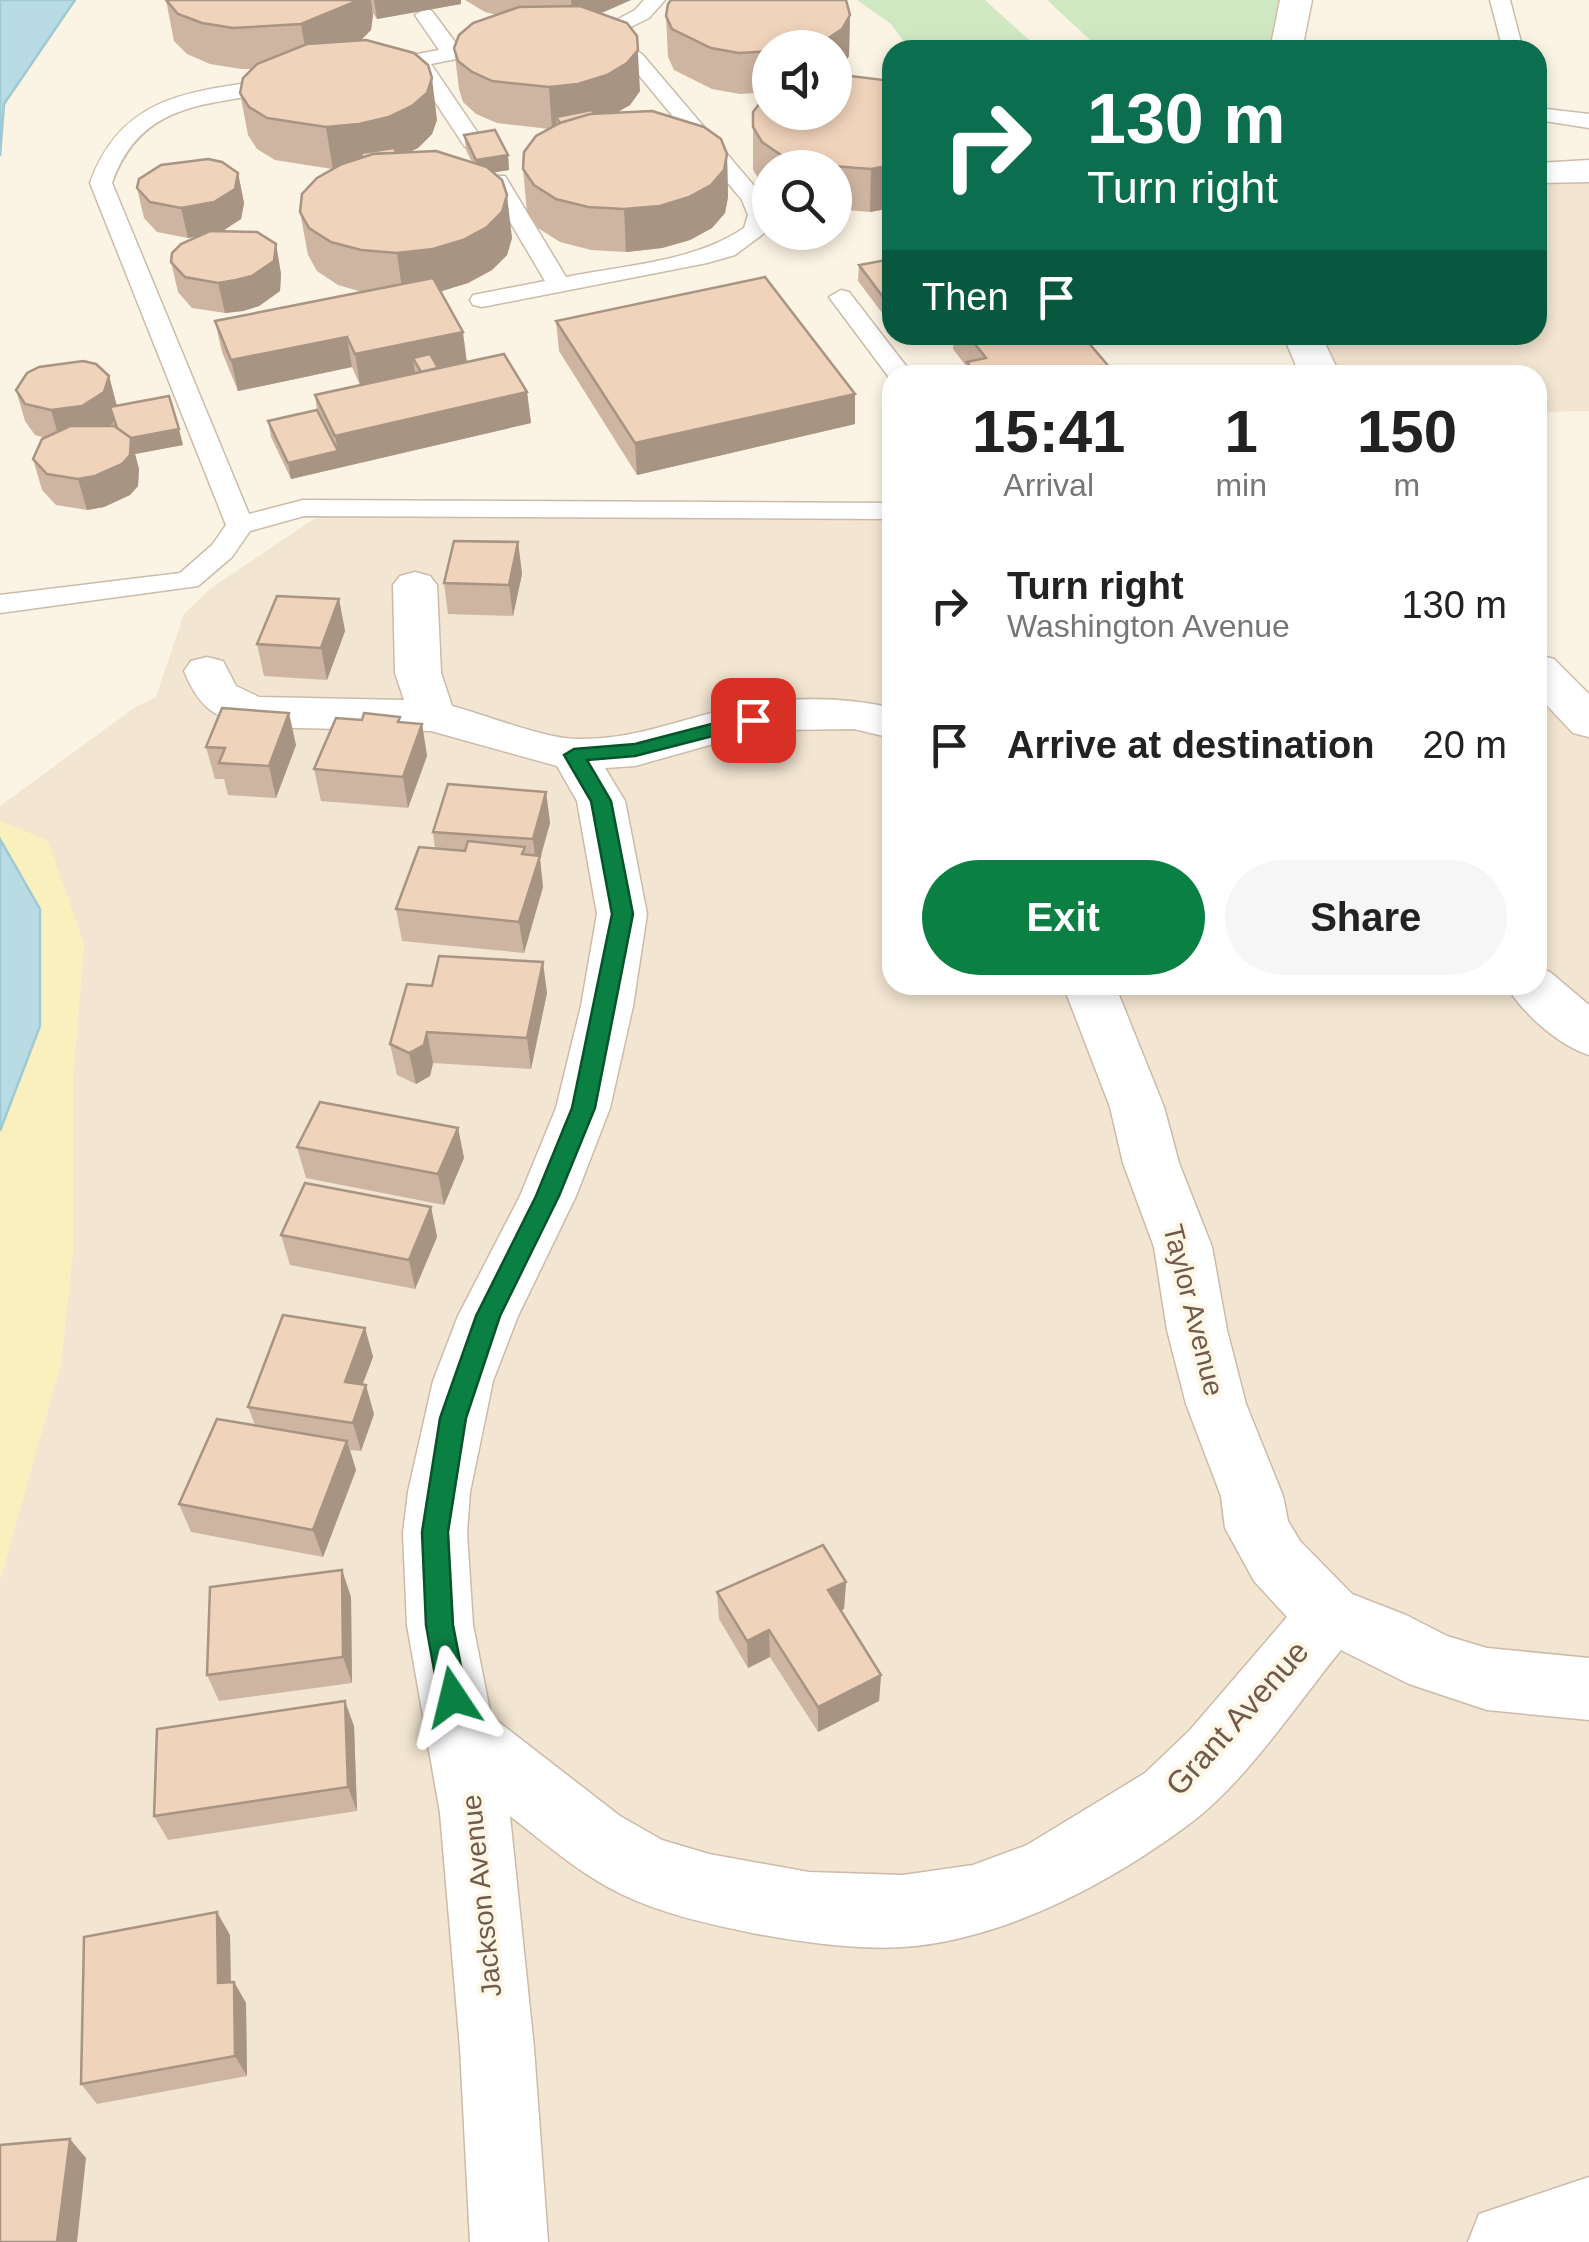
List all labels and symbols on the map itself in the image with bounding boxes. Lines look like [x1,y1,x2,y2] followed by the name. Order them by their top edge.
[711,678,796,763] pin
[1157,1221,1230,1399] street label: Taylor Avenue
[1158,1633,1316,1803] street label: Grant Avenue
[401,1645,505,1749] position arrow
[455,1793,508,1999] street label: Jackson Avenue

